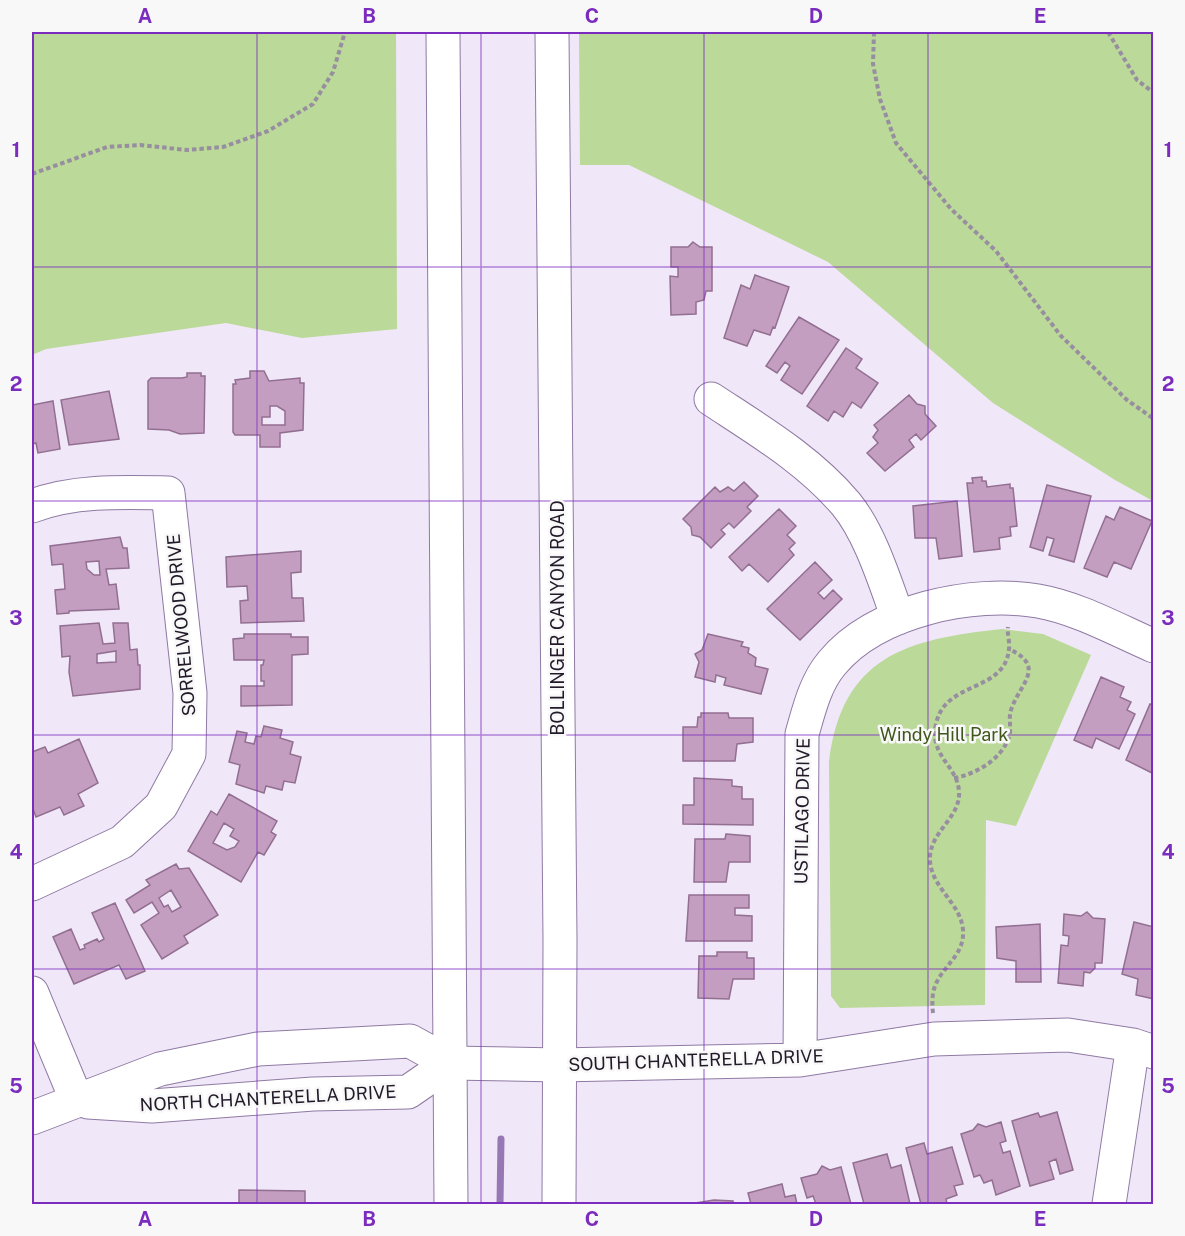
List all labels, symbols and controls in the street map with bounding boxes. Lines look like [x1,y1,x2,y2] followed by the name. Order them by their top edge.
[138,4,152,28] text: A
[362,4,376,28] text: B
[585,4,599,28] text: C
[809,4,823,28] text: D
[1034,4,1046,28] text: E
[12,138,20,162] text: 1
[1164,138,1172,162] text: 1
[10,372,22,396] text: 2
[1162,372,1174,396] text: 2
[547,500,568,736] street label: BOLLINGER CANYON ROAD
[163,533,199,717] street label: SORRELWOOD DRIVE
[9,606,23,630] text: 3
[1161,606,1175,630] text: 3
[880,724,1008,745] park label: Windy Hill Park
[790,737,814,885] street label: USTILAGO DRIVE
[9,840,23,864] text: 4
[1161,840,1175,864] text: 4
[568,1045,824,1075] street label: SOUTH CHANTERELLA DRIVE
[9,1074,23,1098] text: 5
[1161,1074,1175,1098] text: 5
[139,1081,397,1115] street label: NORTH CHANTERELLA DRIVE
[138,1207,152,1231] text: A
[362,1207,376,1231] text: B
[585,1207,599,1231] text: C
[809,1207,823,1231] text: D
[1034,1207,1046,1231] text: E

